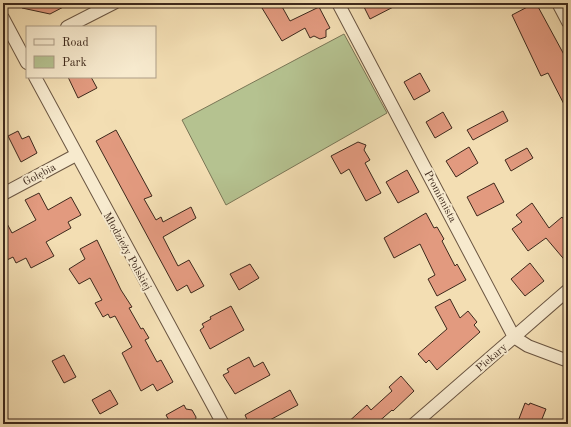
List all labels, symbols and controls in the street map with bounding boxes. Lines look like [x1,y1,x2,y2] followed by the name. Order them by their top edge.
[26,26,156,78] legend
[62,37,89,49] text: Road
[62,57,87,69] text: Park
[21,162,58,189] street label: Gołębia
[421,169,458,225] street label: Promienista
[101,211,153,293] street label: Młodzieży Polskiej
[474,342,510,374] street label: Piekary

